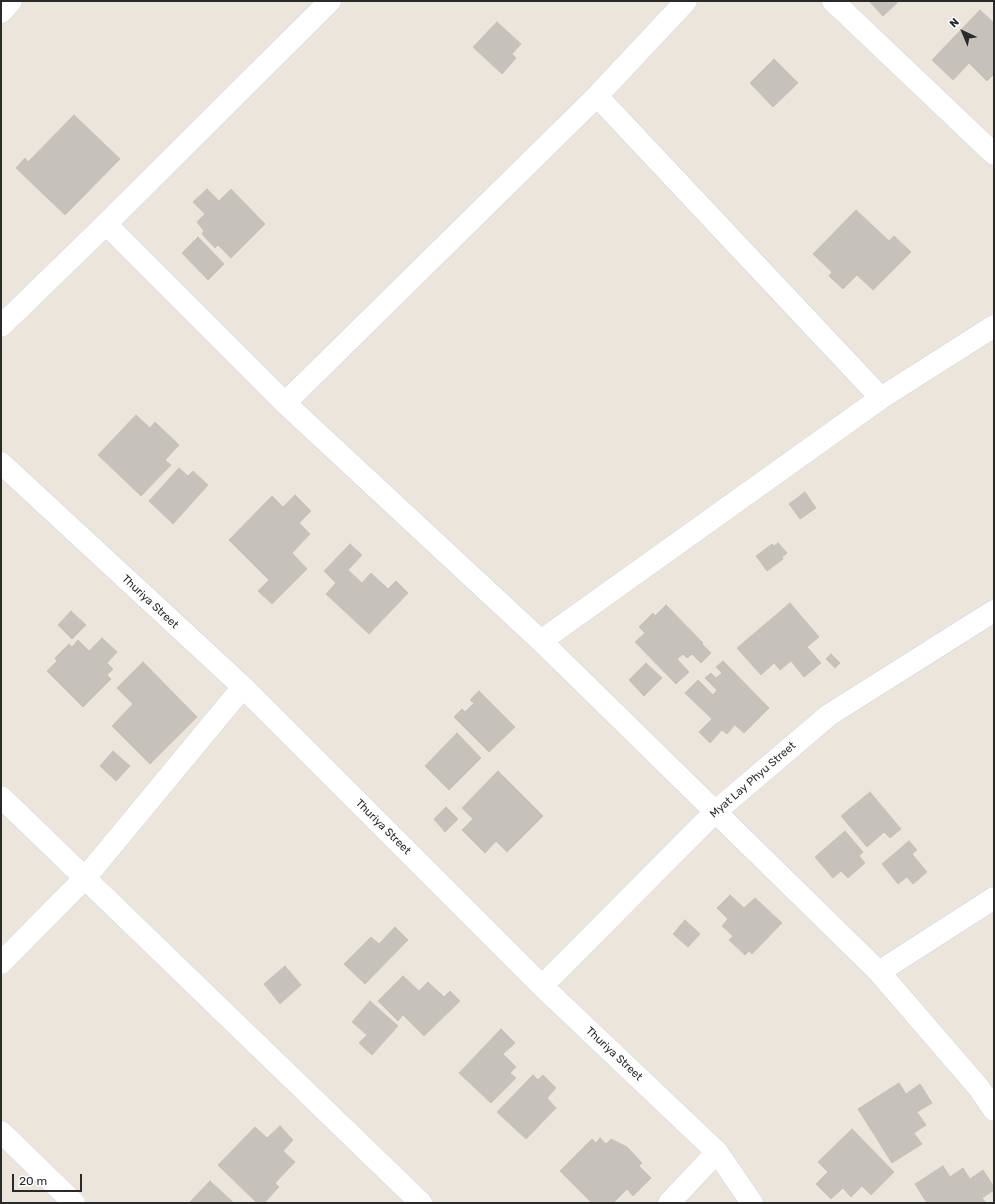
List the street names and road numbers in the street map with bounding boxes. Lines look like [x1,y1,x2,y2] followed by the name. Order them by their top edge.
[119,572,181,632] street label: Thuriya Street
[707,739,799,821] street label: Myat Lay Phyu Street
[353,797,413,857] street label: Thuriya Street
[583,1024,645,1084] street label: Thuriya Street

